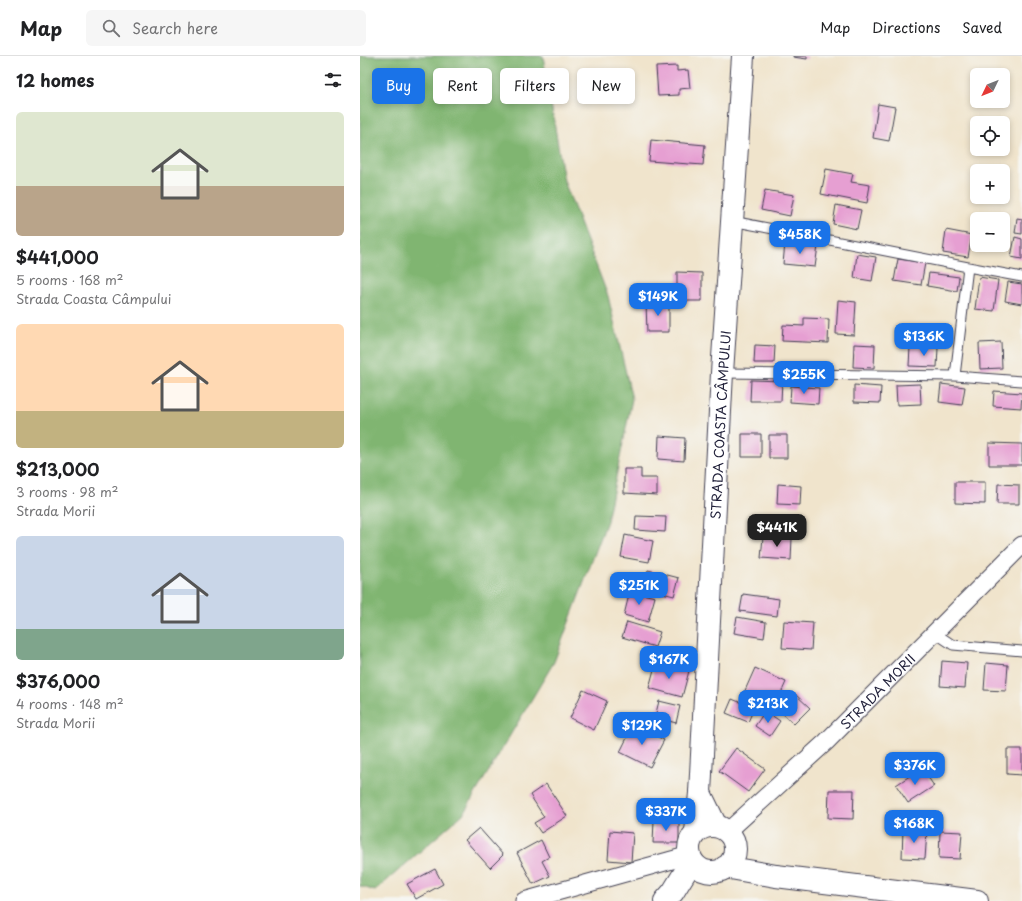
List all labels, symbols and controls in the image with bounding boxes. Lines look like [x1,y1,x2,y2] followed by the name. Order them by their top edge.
[86,10,366,46] search box
[20,14,62,42] text: Map
[132,16,218,39] text: Search here
[100,17,122,39] icon: search
[820,17,850,38] text: Map
[872,17,940,38] text: Directions
[962,17,1002,38] text: Saved
[16,67,94,93] text: 12 homes
[372,68,425,104] chip: Buy
[433,68,492,104] chip: Rent
[500,68,569,104] chip: Filters
[577,68,635,104] chip: New
[970,68,1010,108] north arrow
[970,68,1010,252] map controls
[322,69,344,91] icon: filters
[970,116,1010,156] button: locate
[144,138,216,210] icon: home
[970,164,1010,204] button: +
[970,212,1010,252] button: −
[772,221,828,255] pin: $458K
[778,224,822,243] text: $458K
[16,244,99,270] text: $441,000
[16,270,123,289] text: 5 rooms · 168 m²
[630,283,686,317] pin: $149K
[638,286,678,305] text: $149K
[16,289,171,308] text: Strada Coasta Câmpului
[896,323,952,357] pin: $136K
[903,326,945,345] text: $136K
[705,330,734,520] street label: STRADA COASTA CÂMPULUI
[144,350,216,422] icon: home
[776,361,832,395] pin: $255K
[782,364,826,383] text: $255K
[16,456,99,482] text: $213,000
[16,482,118,501] text: 3 rooms · 98 m²
[16,501,95,520] text: Strada Morii
[749,514,805,548] pin: $441K
[756,517,798,536] text: $441K
[144,562,216,634] icon: home
[611,572,667,606] pin: $251K
[619,575,659,594] text: $251K
[641,646,697,680] pin: $167K
[649,649,689,668] text: $167K
[835,649,919,733] street label: STRADA MORII
[16,668,100,694] text: $376,000
[740,690,796,724] pin: $213K
[747,693,789,712] text: $213K
[16,694,124,713] text: 4 rooms · 148 m²
[614,712,670,746] pin: $129K
[16,713,95,732] text: Strada Morii
[622,715,662,734] text: $129K
[887,752,943,786] pin: $376K
[894,755,936,774] text: $376K
[638,798,694,832] pin: $337K
[645,801,687,820] text: $337K
[886,810,942,844] pin: $168K
[893,813,935,832] text: $168K

